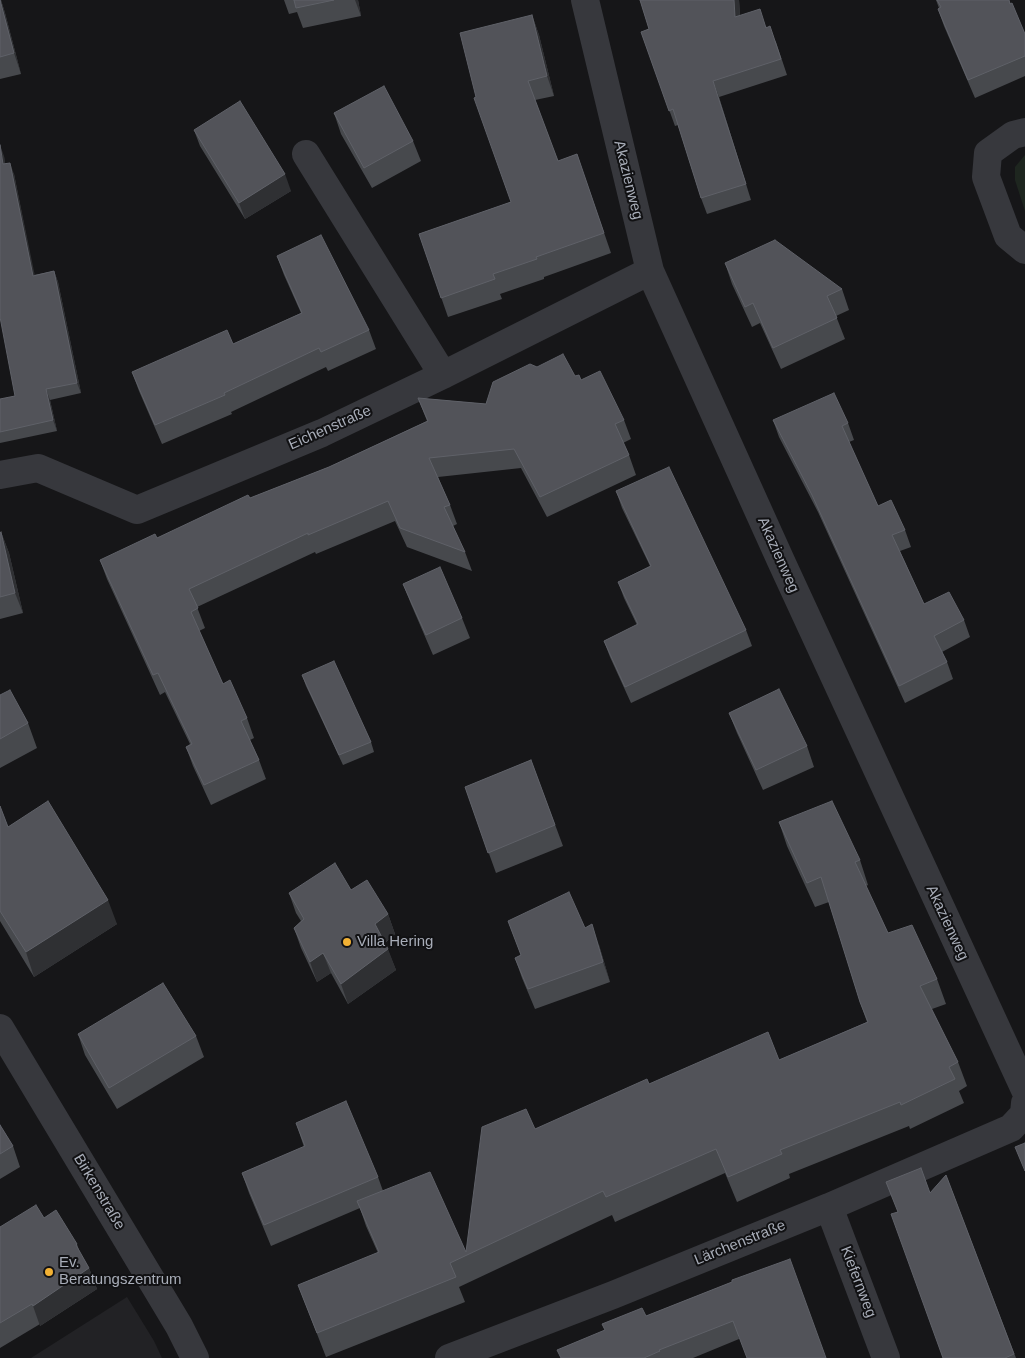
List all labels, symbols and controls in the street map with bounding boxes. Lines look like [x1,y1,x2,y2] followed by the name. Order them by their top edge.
[609,139,647,221] street label: Akazienweg
[286,402,374,454] street label: Eichenstraße
[753,514,803,596] street label: Akazienweg
[922,883,972,963] street label: Akazienweg
[357,933,433,951] place label: Villa Hering
[341,936,353,948] marker: Villa Hering
[69,1151,129,1233] street label: Birkenstraße
[692,1217,788,1269] street label: Lärchenstraße
[836,1244,880,1320] street label: Kiefernweg
[59,1254,182,1289] place label: Ev. Beratungszentrum
[43,1266,55,1278] marker: Ev. Beratungszentrum

